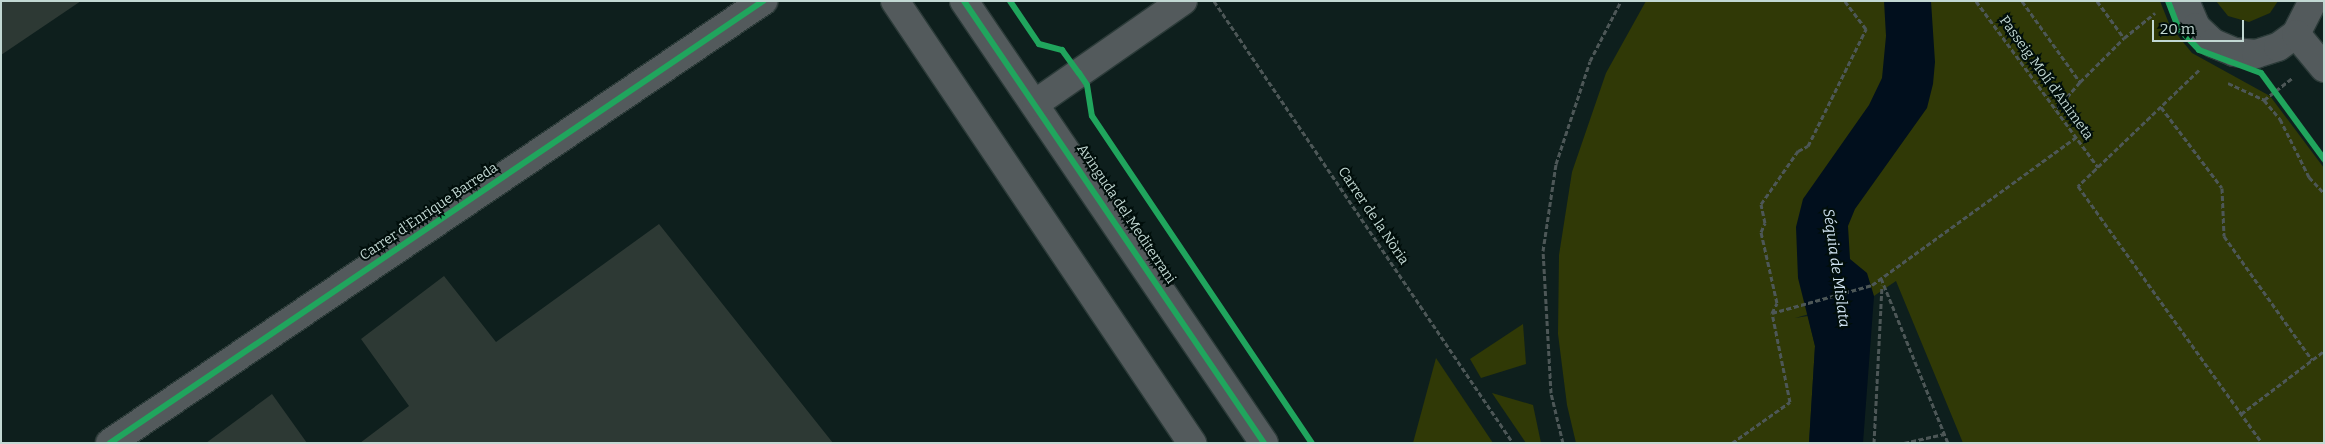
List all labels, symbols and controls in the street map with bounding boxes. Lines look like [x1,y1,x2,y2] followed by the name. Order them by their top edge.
[2155,10,2248,42] scale bar
[1995,13,2097,143] street label: Passeig Molí d'Animeta
[2160,20,2195,38] text: 20 m
[1073,141,1179,287] street label: Avinguda del Mediterrani
[357,160,501,264] street label: Carrer d'Enrique Barreda
[1334,164,1412,268] street label: Carrer de la Nòria
[1819,207,1853,329] water label: Séquia de Mislata

